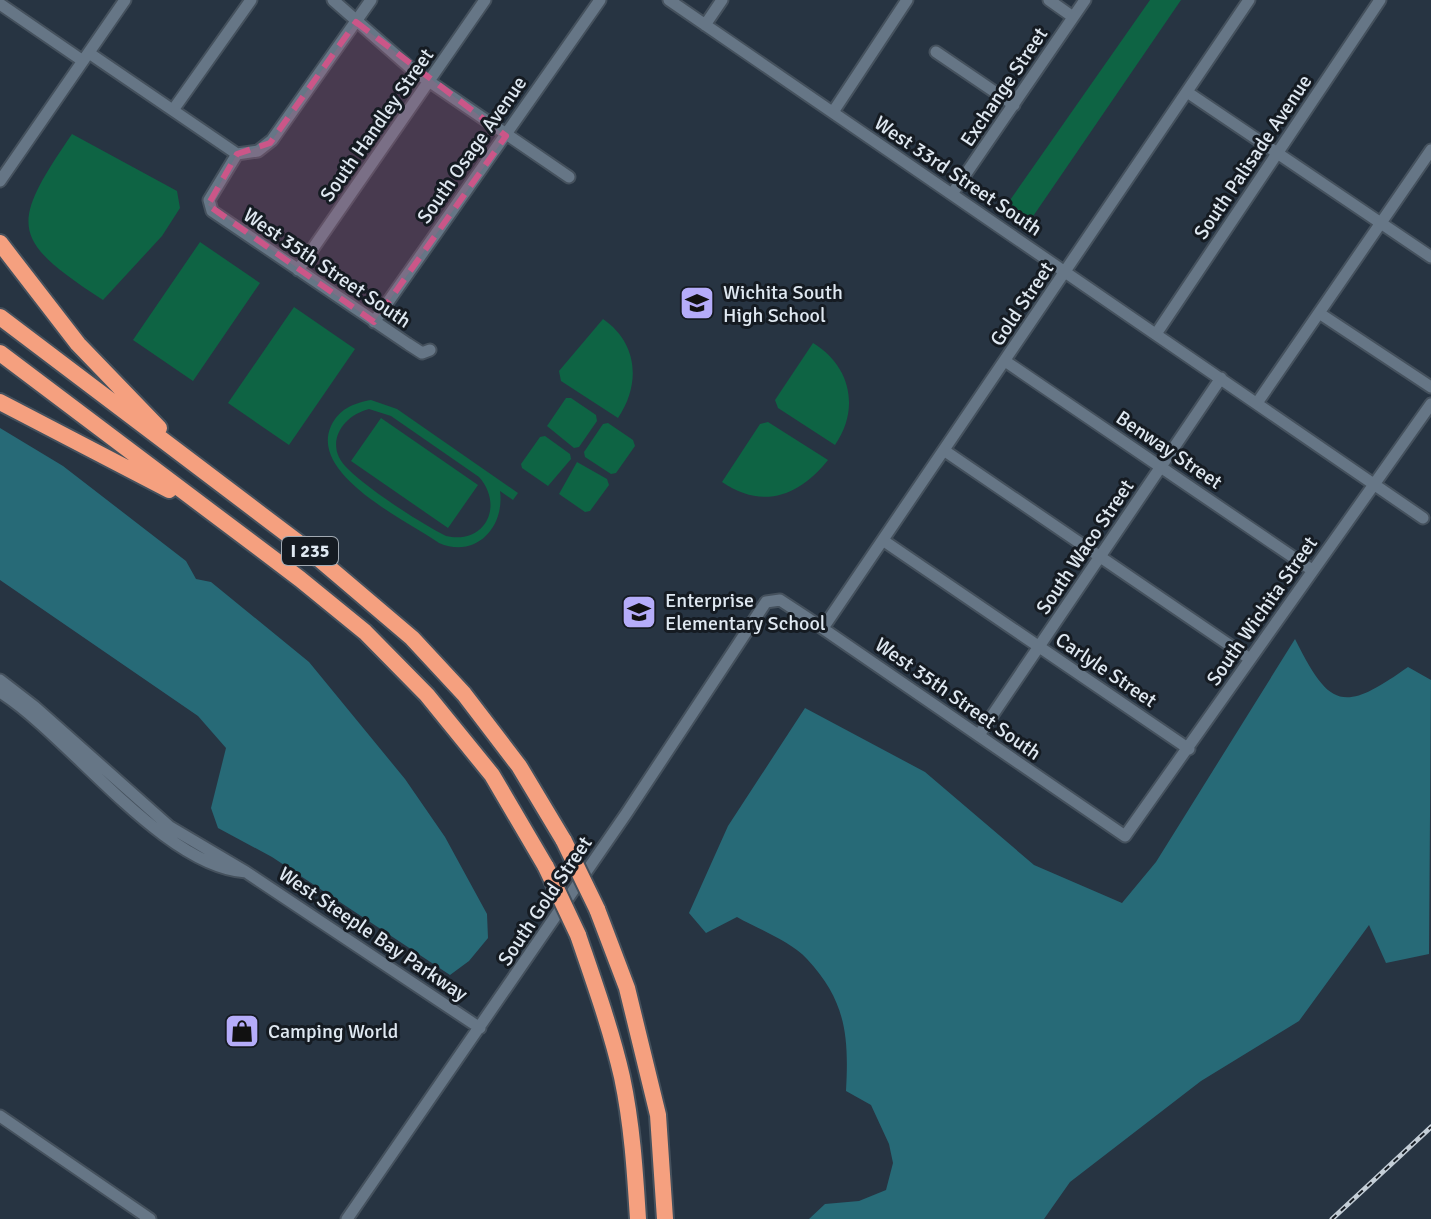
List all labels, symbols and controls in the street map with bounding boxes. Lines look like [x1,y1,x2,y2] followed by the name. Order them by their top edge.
[955,23,1053,151] street label: Exchange Street
[315,44,439,206] street label: South Handley Street
[1189,70,1317,244] street label: South Palisade Avenue
[412,71,532,229] street label: South Osage Avenue
[869,111,1047,241] street label: West 33rd Street South
[238,203,416,333] street label: West 35th Street South
[985,257,1059,351] street label: Gold Street
[723,280,843,328] place label: Wichita South High School
[678,284,716,322] school or university icon: Wichita South High School
[1111,405,1227,495] street label: Benway Street
[1031,475,1139,619] street label: South Waco Street
[1201,532,1323,690] street label: South Wichita Street
[282,537,338,565] road number: I 235
[665,588,826,636] place label: Enterprise Elementary School
[620,593,658,631] school or university icon: Enterprise Elementary School
[1051,627,1161,713] street label: Carlyle Street
[870,632,1046,766] street label: West 35th Street South
[492,831,598,971] street label: South Gold Street
[274,861,473,1007] street label: West Steeple Bay Parkway
[223,1012,261,1050] shop icon: Camping World
[268,1019,398,1044] place label: Camping World

